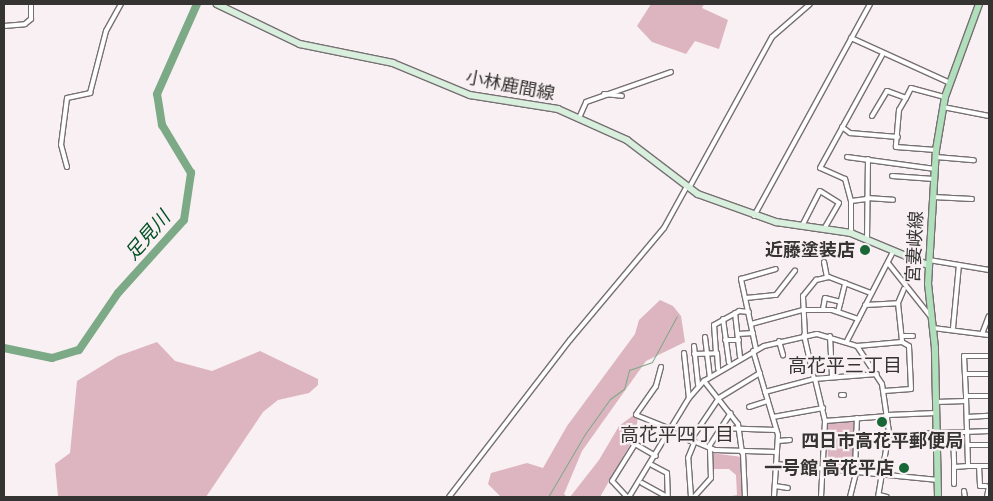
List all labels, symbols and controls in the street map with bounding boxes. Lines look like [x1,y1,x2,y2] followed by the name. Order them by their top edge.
[464,67,556,105] street label: 小林鹿間線
[120,206,174,264] water label: 足見川
[902,210,928,284] street label: 宮妻峡線
[765,239,855,261] place label: 近藤塗装店
[859,244,871,256] marker: 近藤塗装店
[788,354,902,376] district label: 高花平三丁目
[876,416,888,428] marker: 四日市高花平郵便局
[620,423,734,445] district label: 高花平四丁目
[801,430,963,452] place label: 四日市高花平郵便局
[764,457,894,479] place label: 一号館 高花平店
[898,462,910,474] marker: 一号館 高花平店

